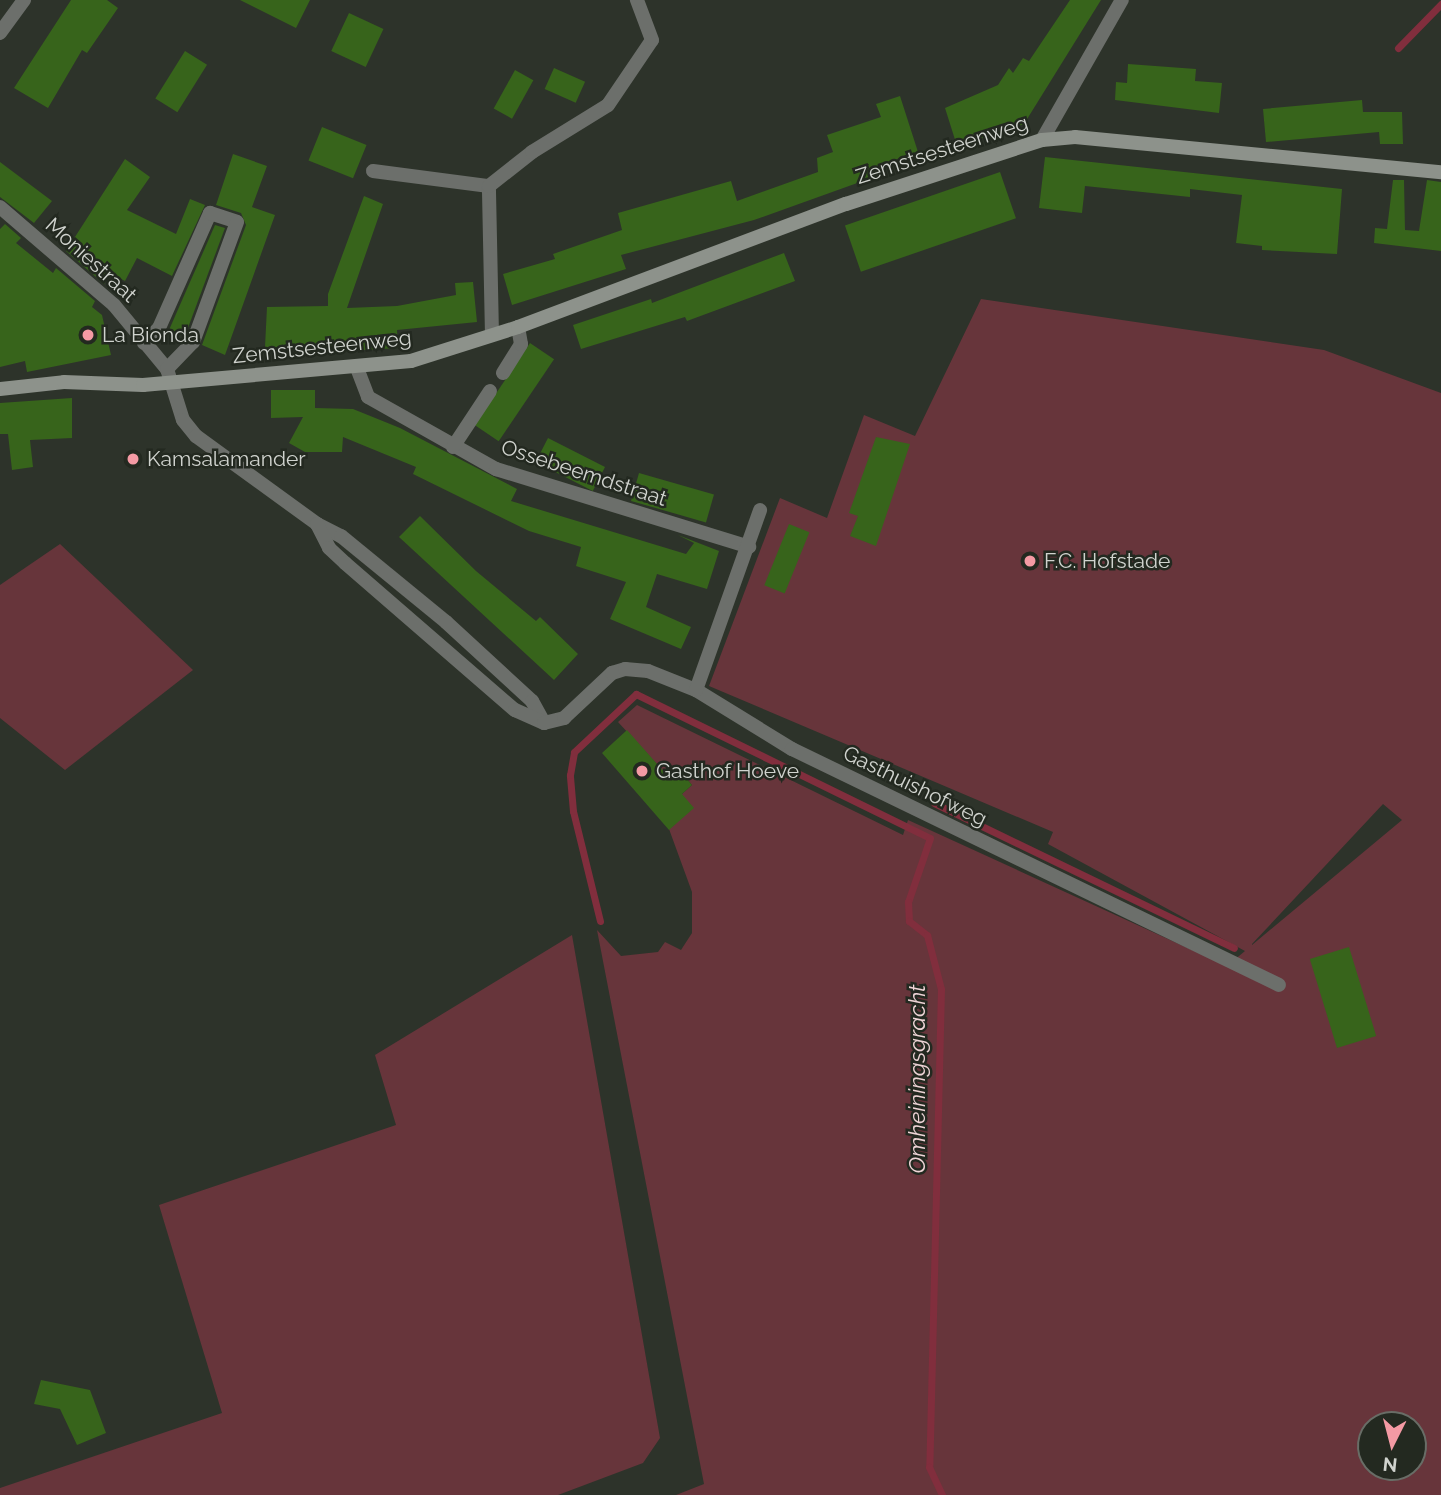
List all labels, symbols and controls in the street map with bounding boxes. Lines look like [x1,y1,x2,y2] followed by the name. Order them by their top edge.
[853,110,1031,190] street label: Zemstsesteenweg
[40,212,142,308] street label: Moniestraat
[102,322,199,348] place label: La Bionda
[231,325,413,369] street label: Zemstsesteenweg
[80,327,96,343] marker: La Bionda
[498,434,670,512] street label: Ossebeemdstraat
[147,446,306,472] place label: Kamsalamander
[125,451,141,467] marker: Kamsalamander
[1044,548,1170,574] place label: F.C. Hofstade
[1022,553,1038,569] marker: F.C. Hofstade
[839,740,991,832] street label: Gasthuishofweg
[656,758,799,784] place label: Gasthof Hoeve
[634,763,650,779] marker: Gasthof Hoeve
[903,985,931,1173] water label: Omheiningsgracht
[1357,1411,1427,1481] north arrow
[1382,1453,1398,1477] text: N

